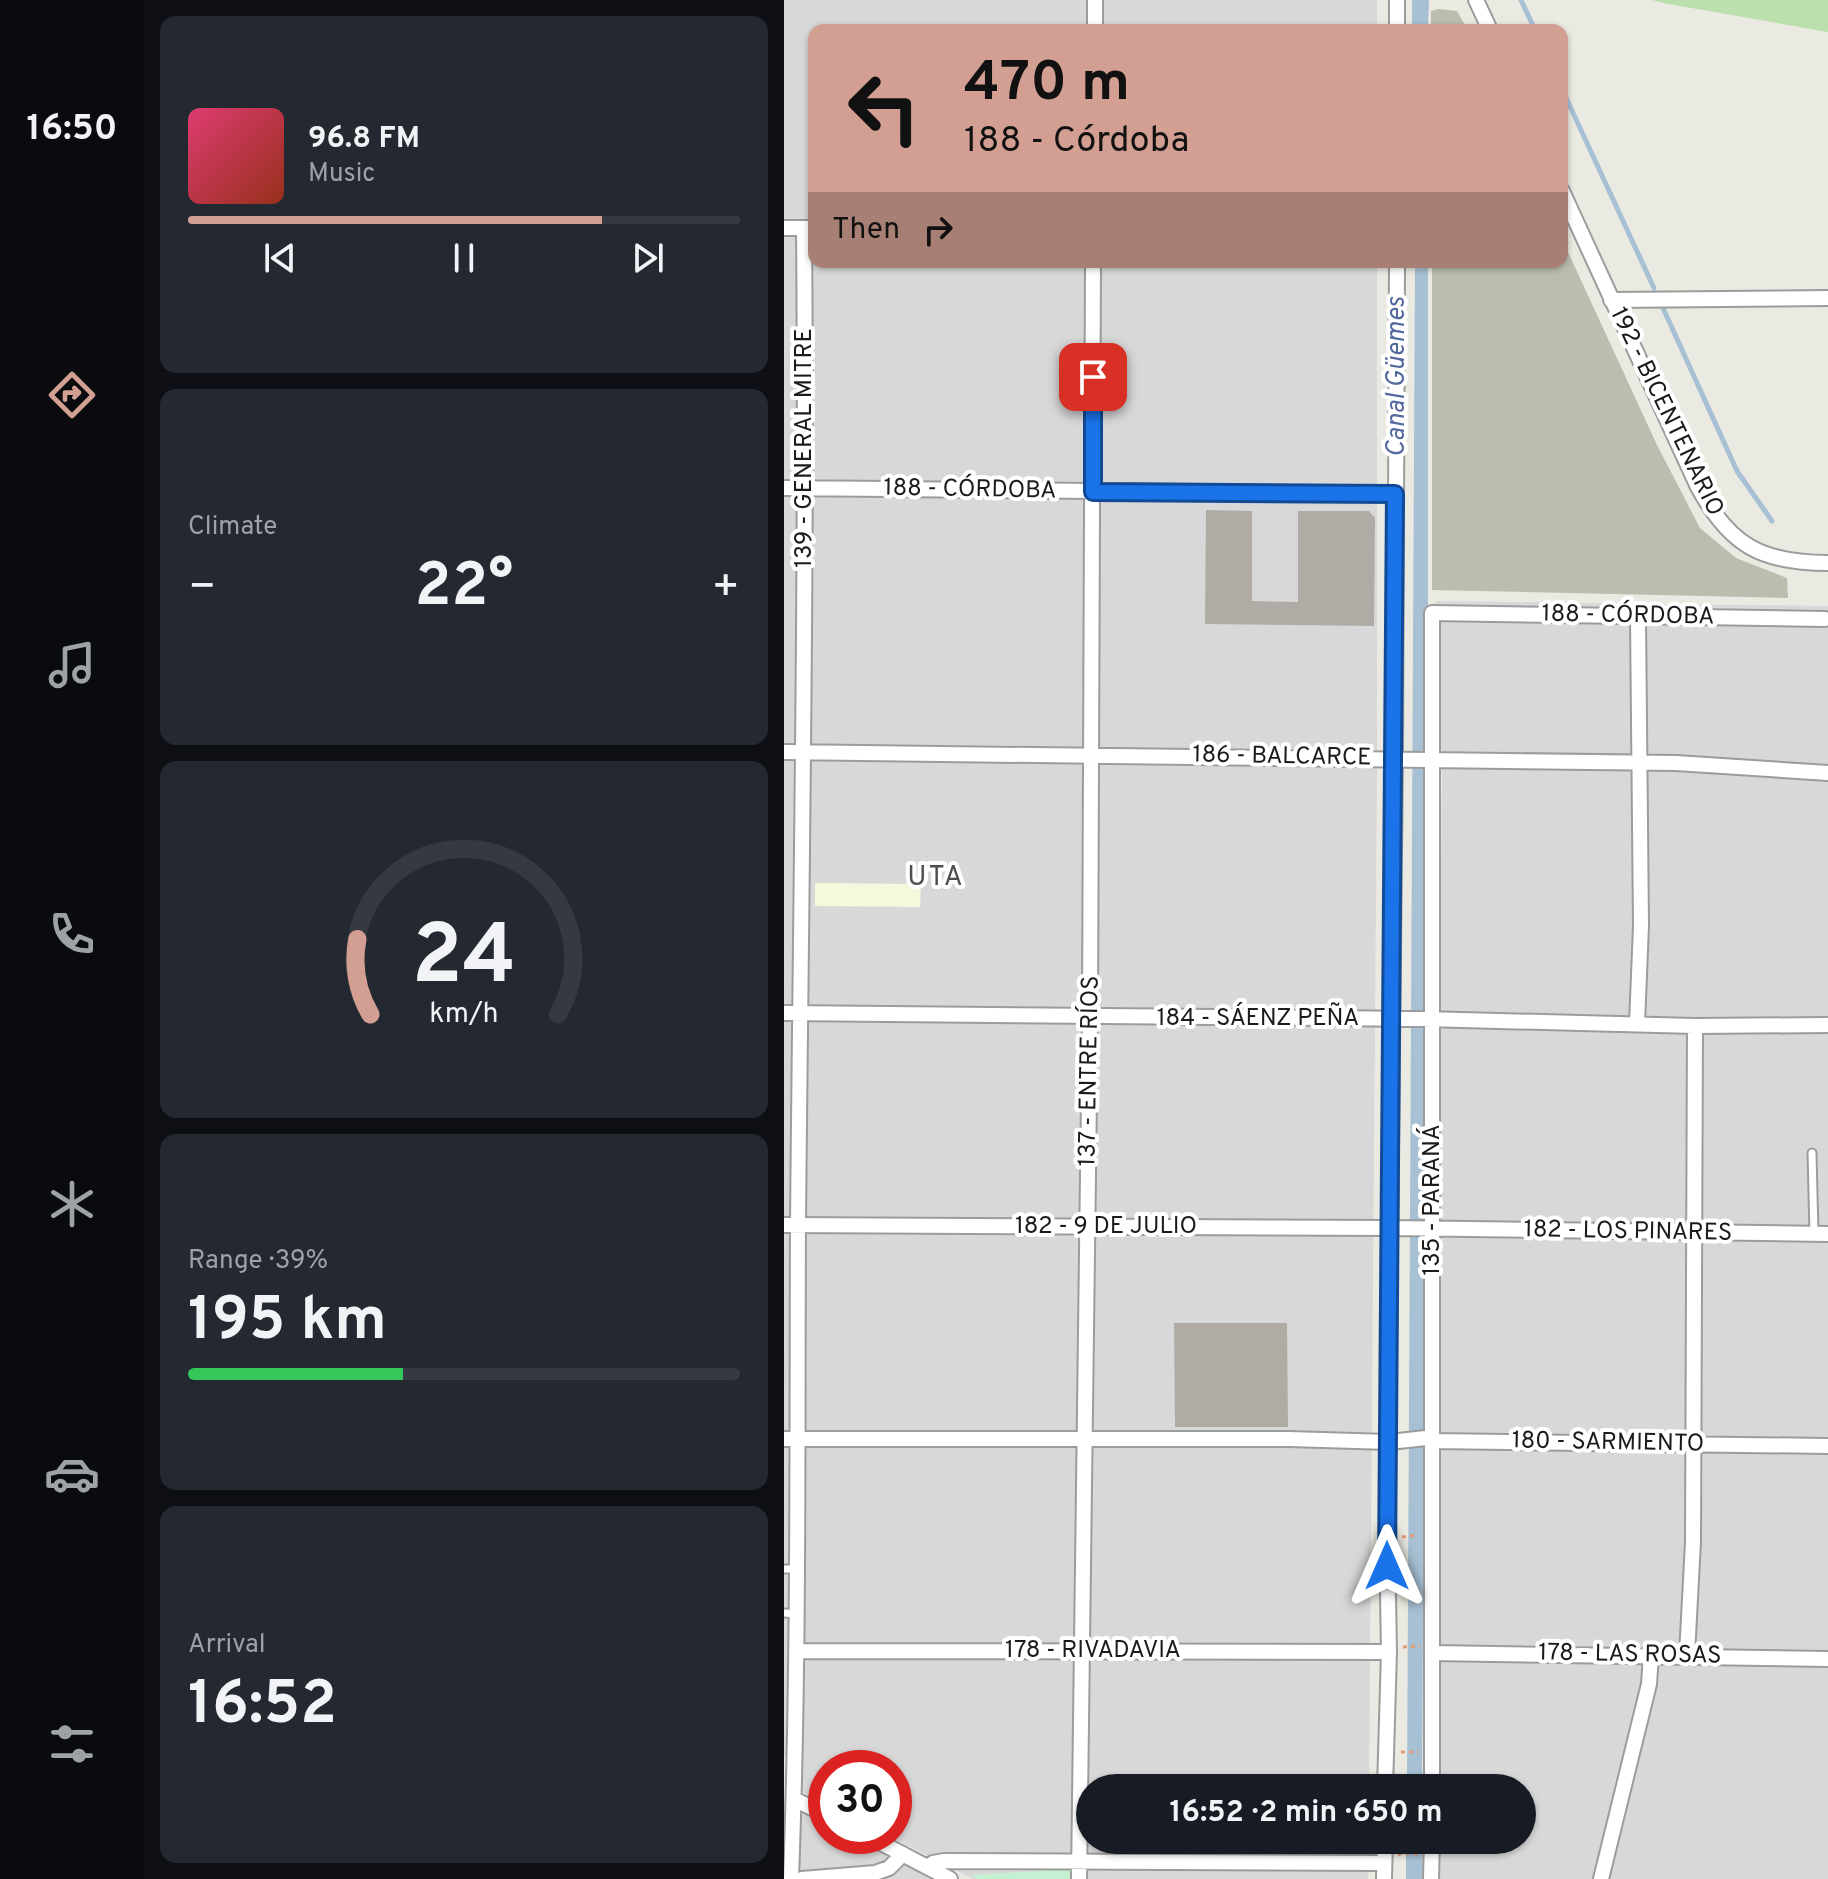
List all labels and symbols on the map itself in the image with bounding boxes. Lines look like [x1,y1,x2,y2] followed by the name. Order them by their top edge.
[1381,295,1414,457] water label: Canal Güemes
[1602,303,1730,521] street label: 192 - BICENTENARIO
[790,328,820,568] street label: 139 - GENERAL MITRE
[1059,343,1127,411] pin
[883,471,1057,507] street label: 188 - CÓRDOBA
[1541,597,1715,633] street label: 188 - CÓRDOBA
[1192,740,1372,774] street label: 186 - BALCARCE
[907,860,965,896] district label: UTA
[1071,975,1107,1167] street label: 137 - ENTRE RÍOS
[1157,1002,1359,1034] street label: 184 - SÁENZ PEÑA
[1416,1124,1448,1276] street label: 135 - PARANÁ
[1015,1212,1197,1242] street label: 182 - 9 DE JULIO
[1524,1215,1732,1249] street label: 182 - LOS PINARES
[1511,1426,1705,1460] street label: 180 - SARMIENTO
[1345,1524,1429,1608] position arrow
[1005,1636,1181,1666] street label: 178 - RIVADAVIA
[1538,1638,1722,1672] street label: 178 - LAS ROSAS
[808,1750,912,1854] speed limit sign: 30

